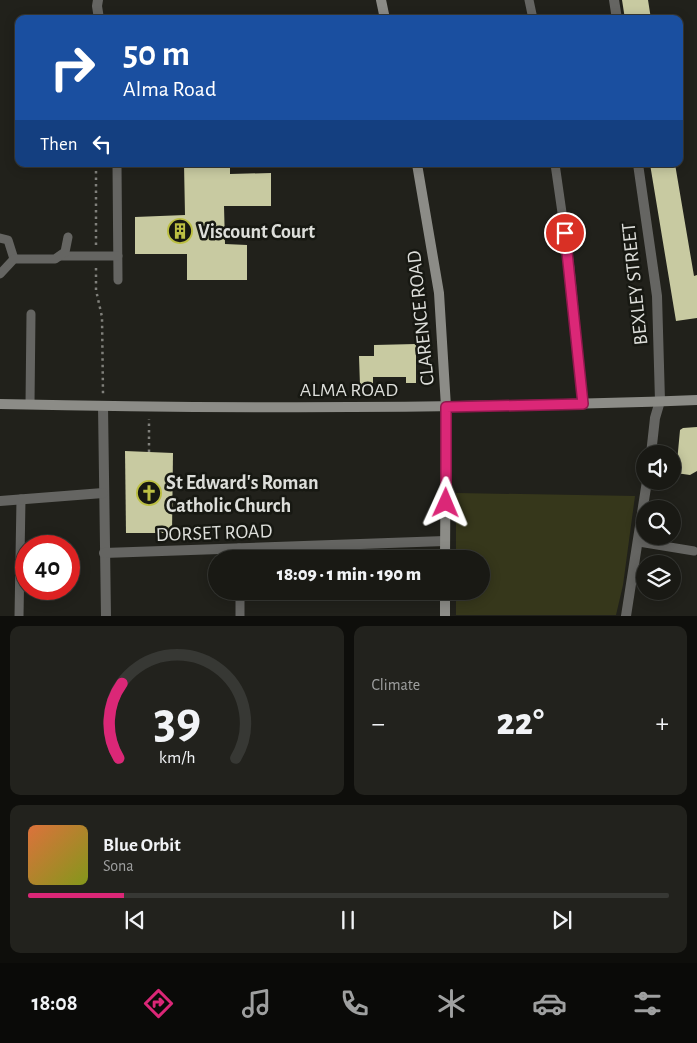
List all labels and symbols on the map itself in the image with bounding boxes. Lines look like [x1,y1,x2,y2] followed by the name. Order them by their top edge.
[544,212,586,254] pin
[167,218,193,244] building icon: Viscount Court
[619,221,651,346] street label: BEXLEY STREET
[198,222,315,242] place label: Viscount Court
[404,249,438,386] street label: CLARENCE ROAD
[300,380,398,400] street label: ALMA ROAD
[166,473,319,516] place label: St Edward's Roman Catholic Church
[419,476,471,528] position arrow
[136,480,162,506] church icon: St Edward's Roman Catholic Church
[155,521,273,545] street label: DORSET ROAD
[15,535,80,600] speed limit sign: 40

